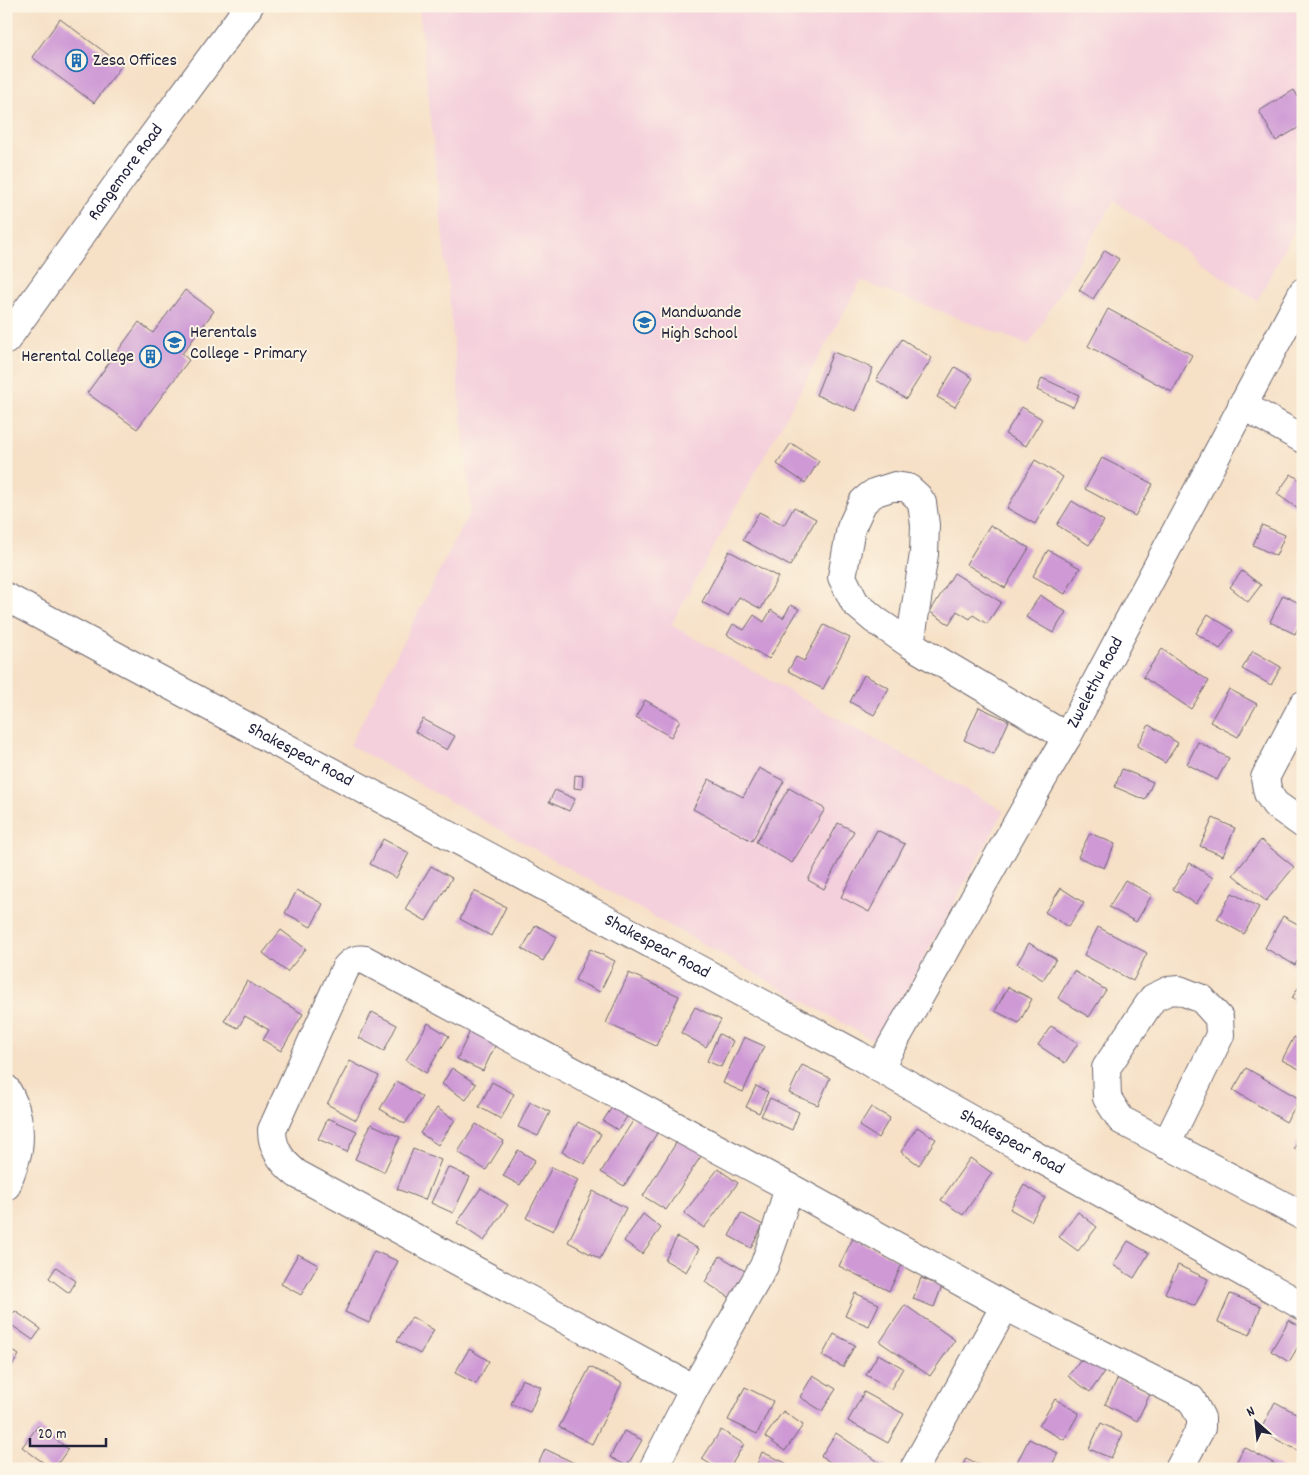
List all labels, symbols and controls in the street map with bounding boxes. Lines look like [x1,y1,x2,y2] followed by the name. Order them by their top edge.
[65,49,89,73] building icon: Zesa Offices
[93,49,177,74] place label: Zesa Offices
[82,119,170,226] street label: Rangemore Road
[661,301,742,347] place label: Mandwande High School
[633,311,657,335] school or university icon: Mandwande High School
[190,321,307,367] place label: Herentals College - Primary
[162,331,186,355] school or university icon: Herentals College - Primary
[21,345,134,370] place label: Herental College
[138,345,162,369] building icon: Herental College
[1061,633,1130,733] street label: Zwelethu Road
[243,717,358,794] street label: Shakespear Road
[600,908,714,986] street label: Shakespear Road
[955,1103,1069,1182] street label: Shakespear Road
[1232,1398,1282,1448] north arrow
[1243,1402,1259,1423] text: N
[30,1415,106,1447] scale bar
[38,1424,66,1446] text: 20 m

